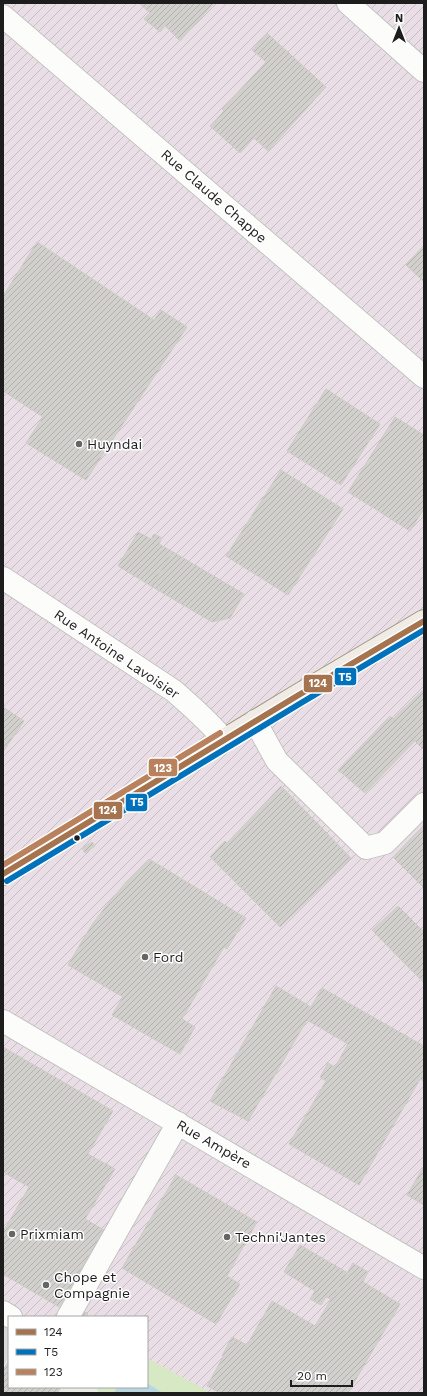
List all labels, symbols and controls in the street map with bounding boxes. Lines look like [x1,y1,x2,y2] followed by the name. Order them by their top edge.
[379,8,419,48] north arrow
[395,12,403,25] text: N
[158,146,270,246] street label: Rue Claude Chappe
[87,436,142,452] place label: Huyndai
[74,439,84,449] marker: Huyndai
[51,606,183,702] street label: Rue Antoine Lavoisier
[334,667,357,686] line badge: T5
[338,671,352,684] text: T5
[303,674,333,693] line badge: 124
[309,677,327,690] text: 124
[148,758,178,777] line badge: 123
[154,762,172,775] text: 123
[125,793,148,812] line badge: T5
[130,796,144,809] text: T5
[93,801,123,820] line badge: 124
[99,804,117,817] text: 124
[72,833,82,843] unlabelled marker
[153,949,183,965] place label: Ford
[140,952,150,962] marker: Ford
[174,1116,254,1172] street label: Rue Ampère
[20,1226,84,1242] place label: Prixmiam
[7,1229,17,1239] marker: Prixmiam
[235,1229,326,1245] place label: Techni'Jantes
[222,1232,232,1242] marker: Techni'Jantes
[54,1269,130,1301] place label: Chope et Compagnie
[41,1280,51,1290] marker: Chope et Compagnie
[8,1316,148,1388] legend
[44,1325,63,1339] text: 124
[44,1345,58,1359] text: T5
[291,1362,352,1388] scale bar
[44,1365,63,1379] text: 123
[297,1369,327,1383] text: 20 m

